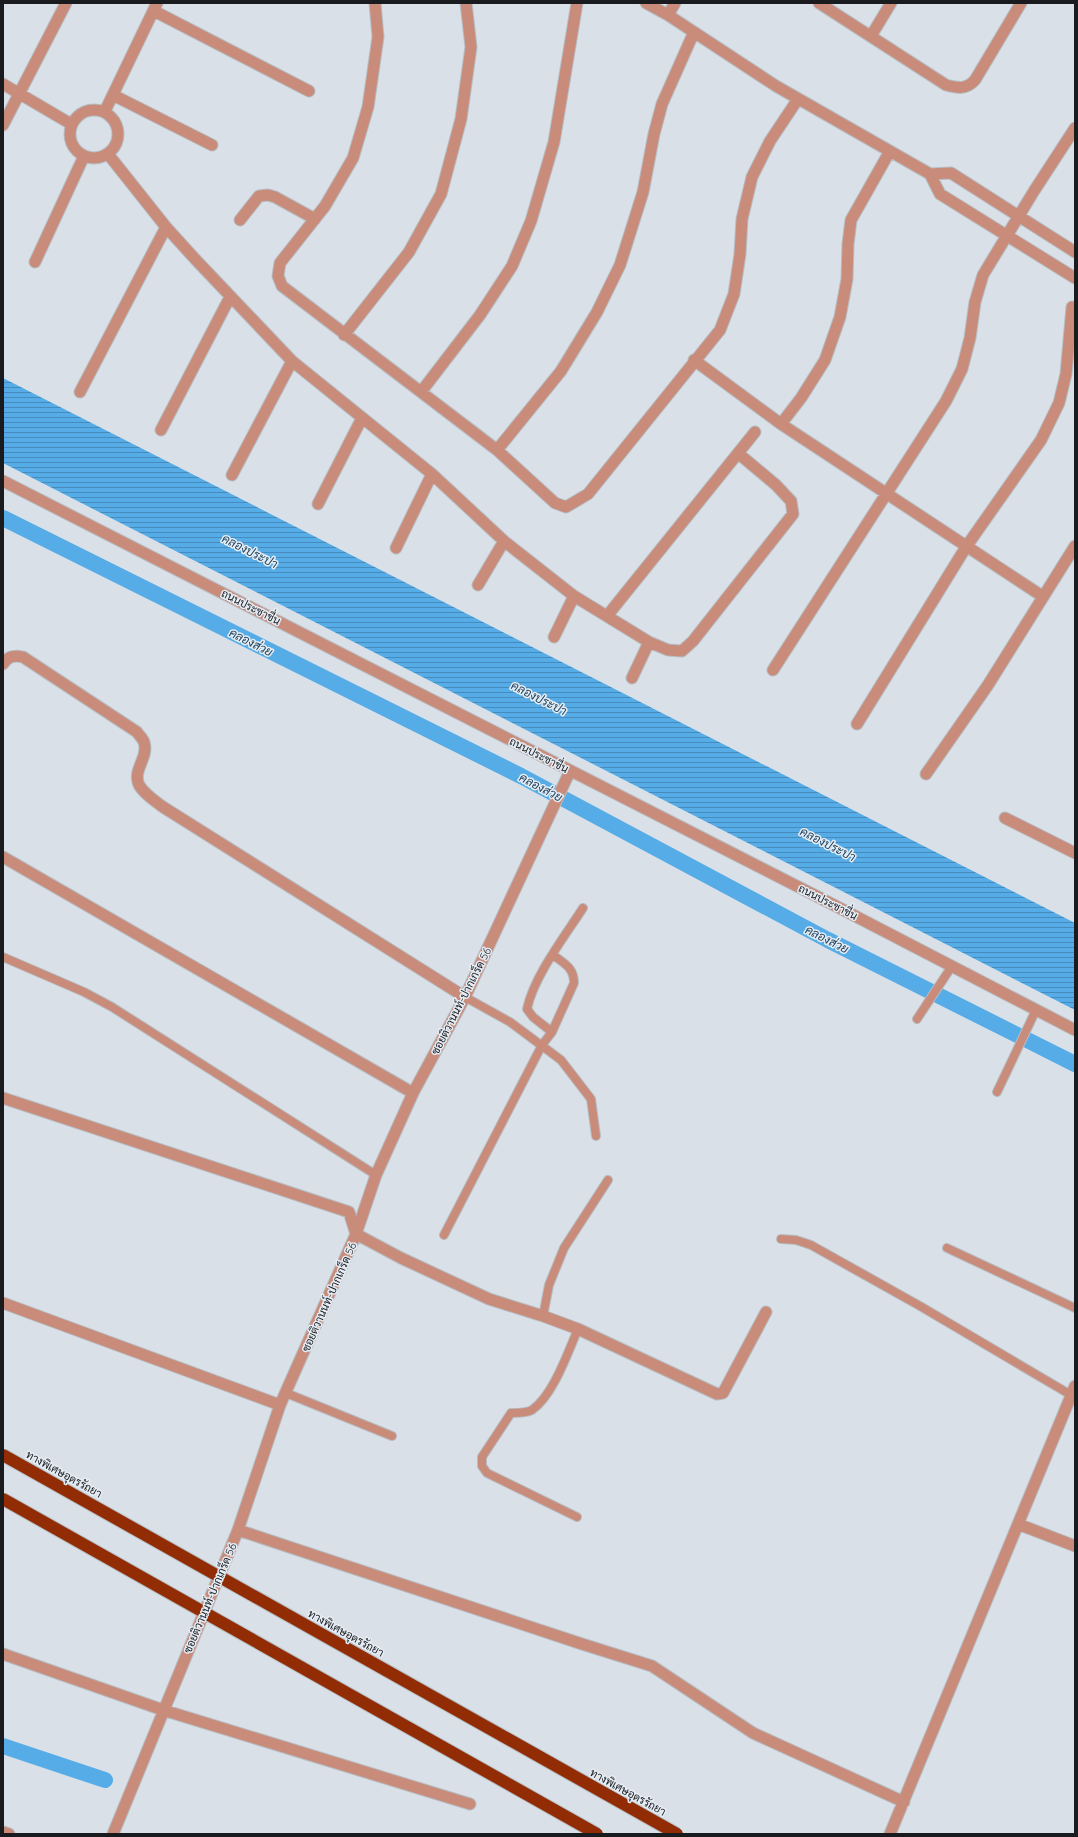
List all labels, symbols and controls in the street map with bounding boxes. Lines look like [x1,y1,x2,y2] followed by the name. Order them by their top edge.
[220,531,280,571] water label: คลองประปา
[219,583,285,628] street label: ถนนประชาชื่น
[227,625,275,659] water label: คลองส่วย
[509,678,569,718] water label: คลองประปา
[507,731,573,776] street label: ถนนประชาชื่น
[517,769,565,805] water label: คลองส่วย
[798,824,858,864] water label: คลองประปา
[796,878,862,923] street label: ถนนประชาชื่น
[803,922,851,956] water label: คลองส่วย
[426,944,494,1057] street label: ซอยติวานนท์-ปากเกร็ด 56
[297,1239,359,1354] street label: ซอยติวานนท์-ปากเกร็ด 56
[23,1447,104,1502] street label: ทางพิเศษอุดรรัถยา
[179,1540,240,1655] street label: ซอยติวานนท์-ปากเกร็ด 56
[305,1606,386,1661] street label: ทางพิเศษอุดรรัถยา
[587,1765,668,1820] street label: ทางพิเศษอุดรรัถยา

